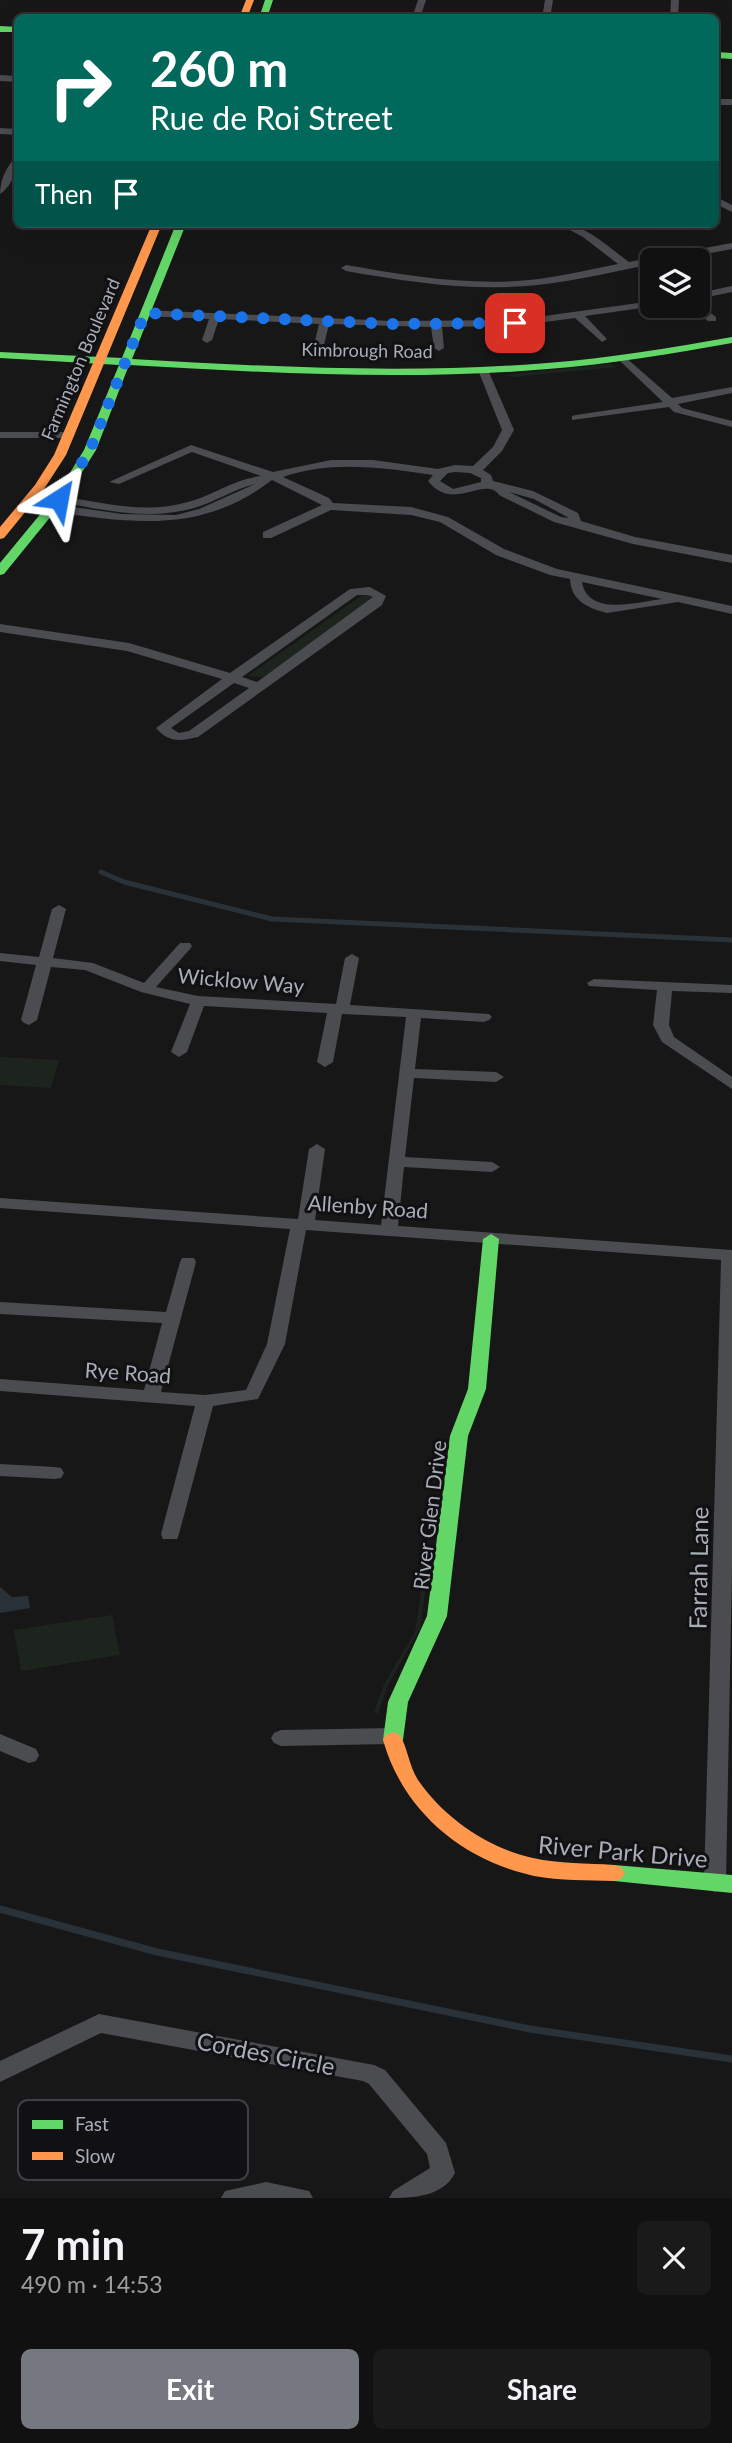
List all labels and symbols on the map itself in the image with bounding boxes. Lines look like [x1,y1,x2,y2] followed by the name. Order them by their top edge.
[36,275,124,443] street label: Farmington Boulevard
[485,293,545,353] pin
[301,338,433,362] street label: Kimbrough Road
[22,462,96,536] position arrow
[177,962,305,998] street label: Wicklow Way
[307,1189,429,1223] street label: Allenby Road
[84,1357,172,1387] street label: Rye Road
[407,1439,451,1591] street label: River Glen Drive
[682,1506,714,1630] street label: Farrah Lane
[537,1829,709,1873] street label: River Park Drive
[194,2025,338,2081] street label: Cordes Circle
[18,2100,248,2180] legend
[75,2112,109,2135] text: Fast
[75,2144,115,2167] text: Slow

